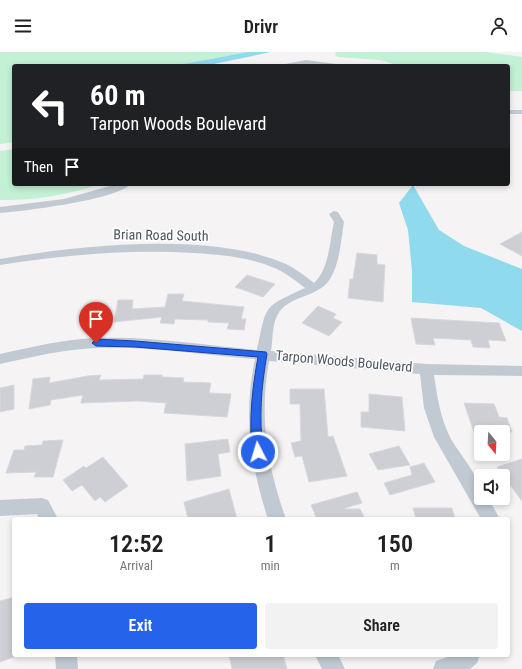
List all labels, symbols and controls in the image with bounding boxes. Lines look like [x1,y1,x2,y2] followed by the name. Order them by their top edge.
[12,15,34,37] icon: menu
[488,15,510,37] icon: person
[244,16,278,37] text: Drivr
[90,79,146,112] text: 60 m
[24,80,76,132] icon: left
[90,113,266,134] text: Tarpon Woods Boulevard
[61,156,83,178] icon: arrive
[24,158,53,176] text: Then
[113,226,209,244] street label: Brian Road South
[79,302,113,343] pin
[85,308,107,330] icon: arrive
[275,347,413,375] street label: Tarpon Woods Boulevard
[474,425,510,461] north arrow
[474,425,510,505] map controls
[237,431,279,473] position arrow
[474,469,510,505] button: sound
[109,530,164,558] text: 12:52
[264,530,276,558] text: 1
[377,530,413,558] text: 150
[120,558,153,573] text: Arrival
[261,558,280,573] text: min
[390,558,400,573] text: m
[24,603,257,649] button: Exit
[265,603,498,649] button: Share

